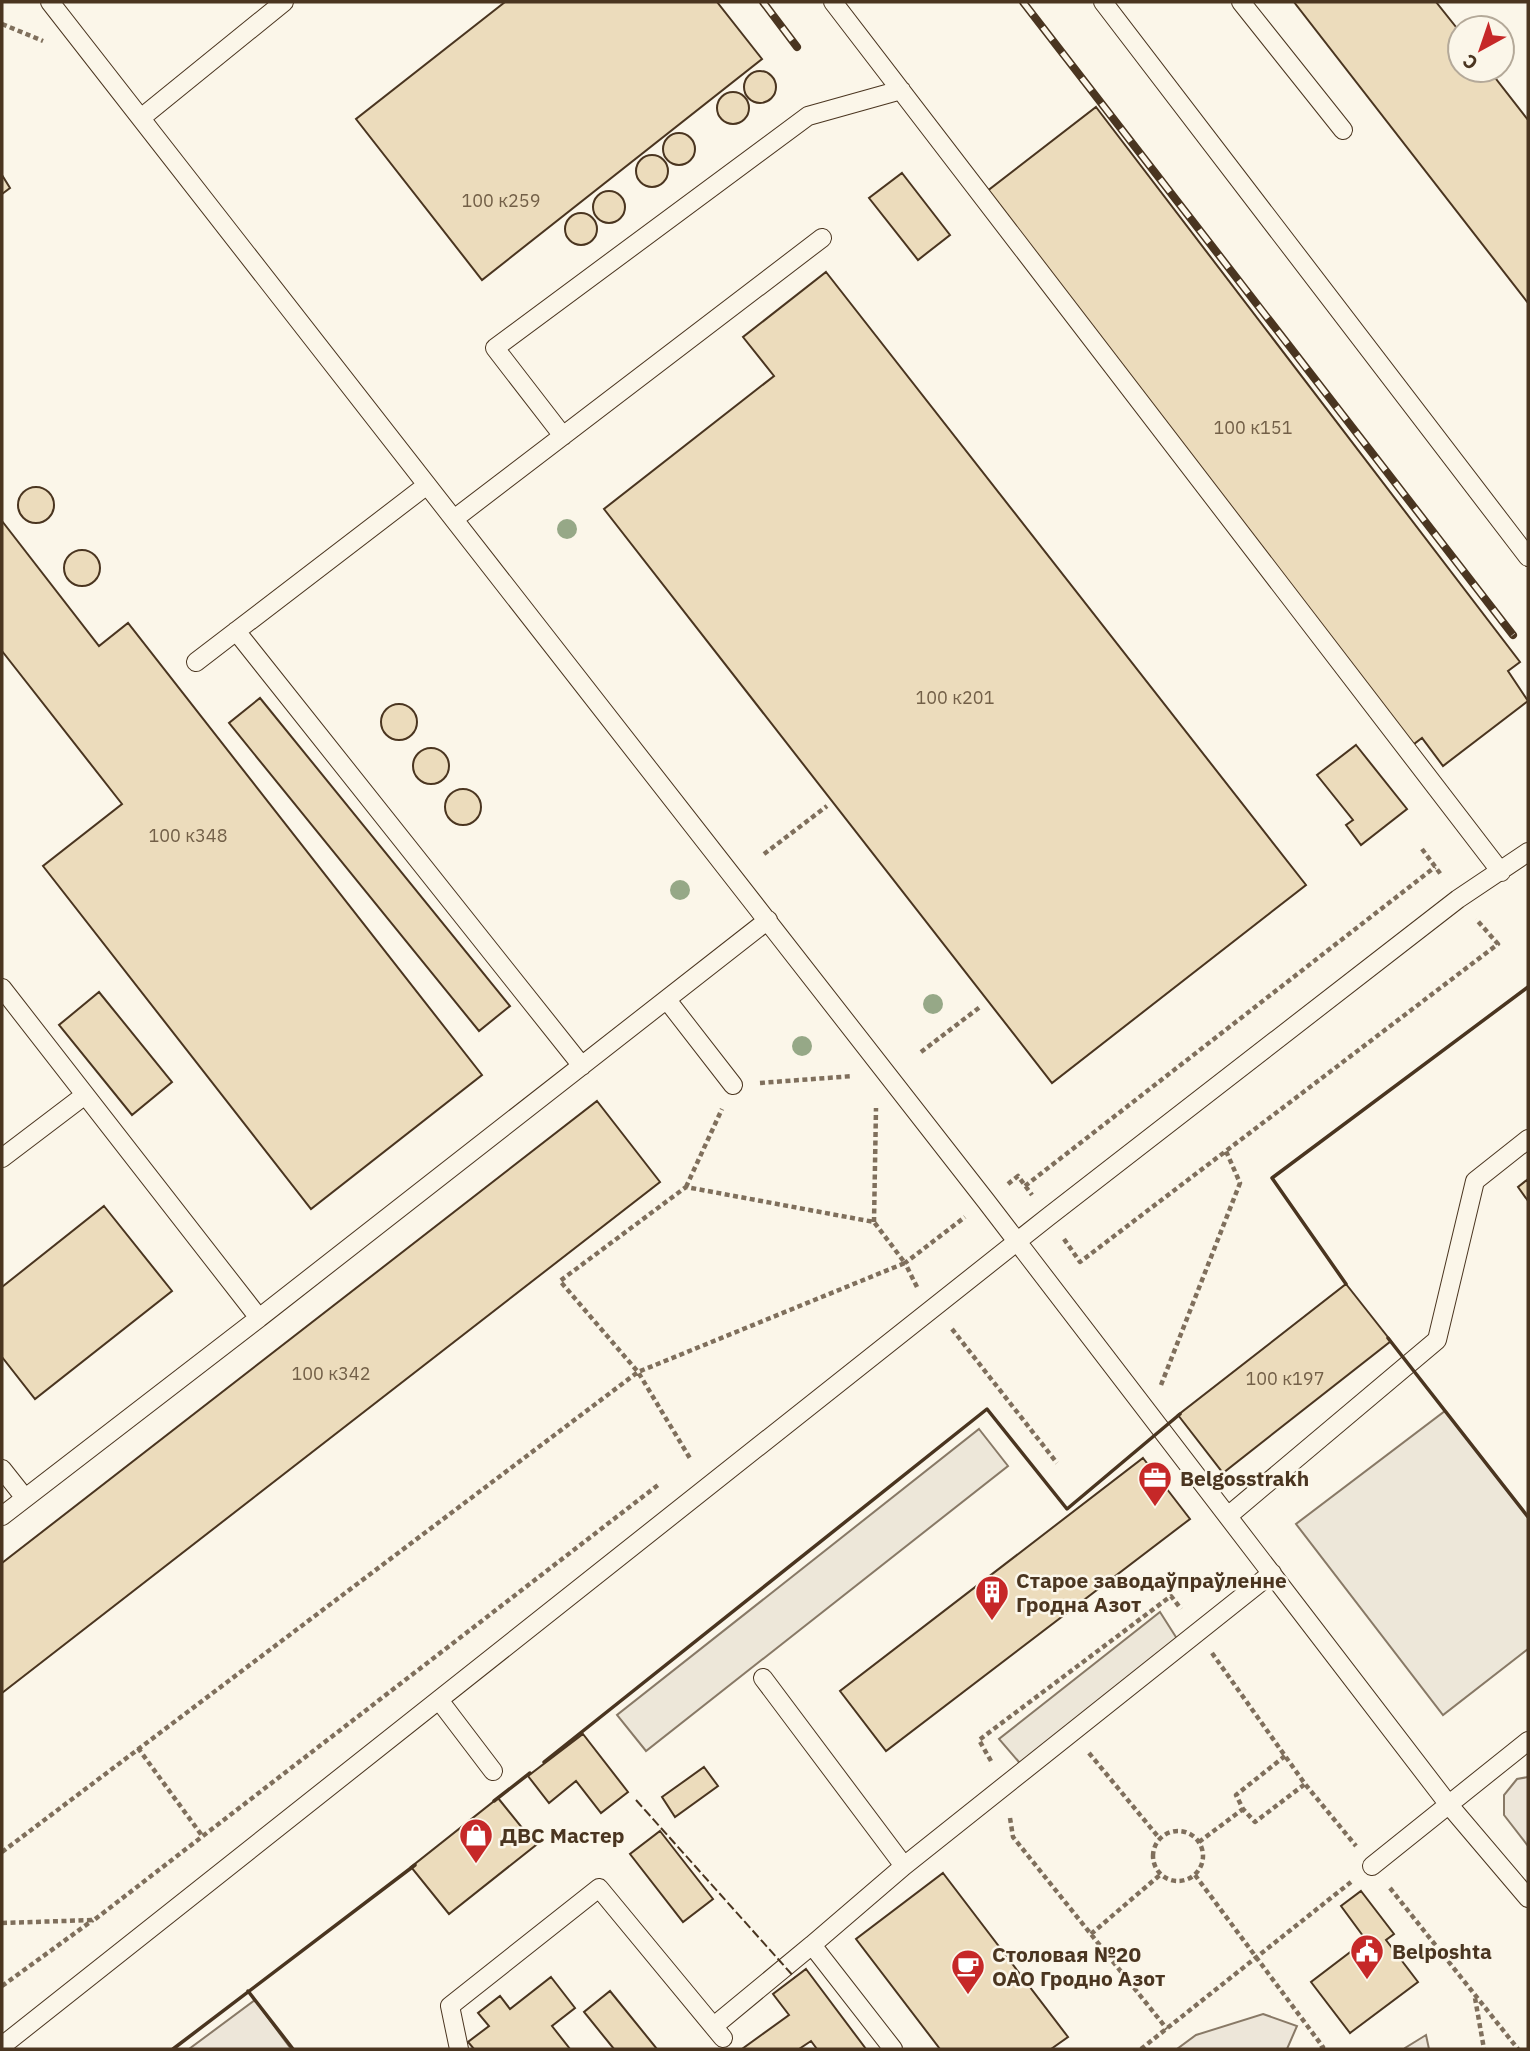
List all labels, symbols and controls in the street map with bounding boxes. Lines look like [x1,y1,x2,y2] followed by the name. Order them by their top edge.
[1446,14,1516,84] north arrow
[1458,49,1483,75] text: С
[462,189,540,212] house number: 100 к259
[1214,416,1292,439] house number: 100 к151
[916,686,994,709] house number: 100 к201
[149,824,227,847] house number: 100 к348
[292,1362,370,1385] house number: 100 к342
[1246,1367,1324,1390] house number: 100 к197
[1136,1459,1174,1508] office icon: Belgosstrakh
[1180,1464,1309,1492] place label: Belgosstrakh
[1016,1566,1287,1618] place label: Старое заводаўпраўленне Гродна Азот
[973,1573,1011,1622] building icon: Старое заводаўпраўленне Гродна Азот
[457,1816,495,1865] shop icon: ДВС Мастер
[500,1821,625,1849] place label: ДВС Мастер
[1348,1932,1386,1981] public building icon: Belposhta
[1392,1937,1492,1965] place label: Belposhta
[992,1940,1165,1992] place label: Столовая №20 ОАО Гродно Азот
[949,1947,987,1996] cafe icon: Столовая №20 ОАО Гродно Азот

